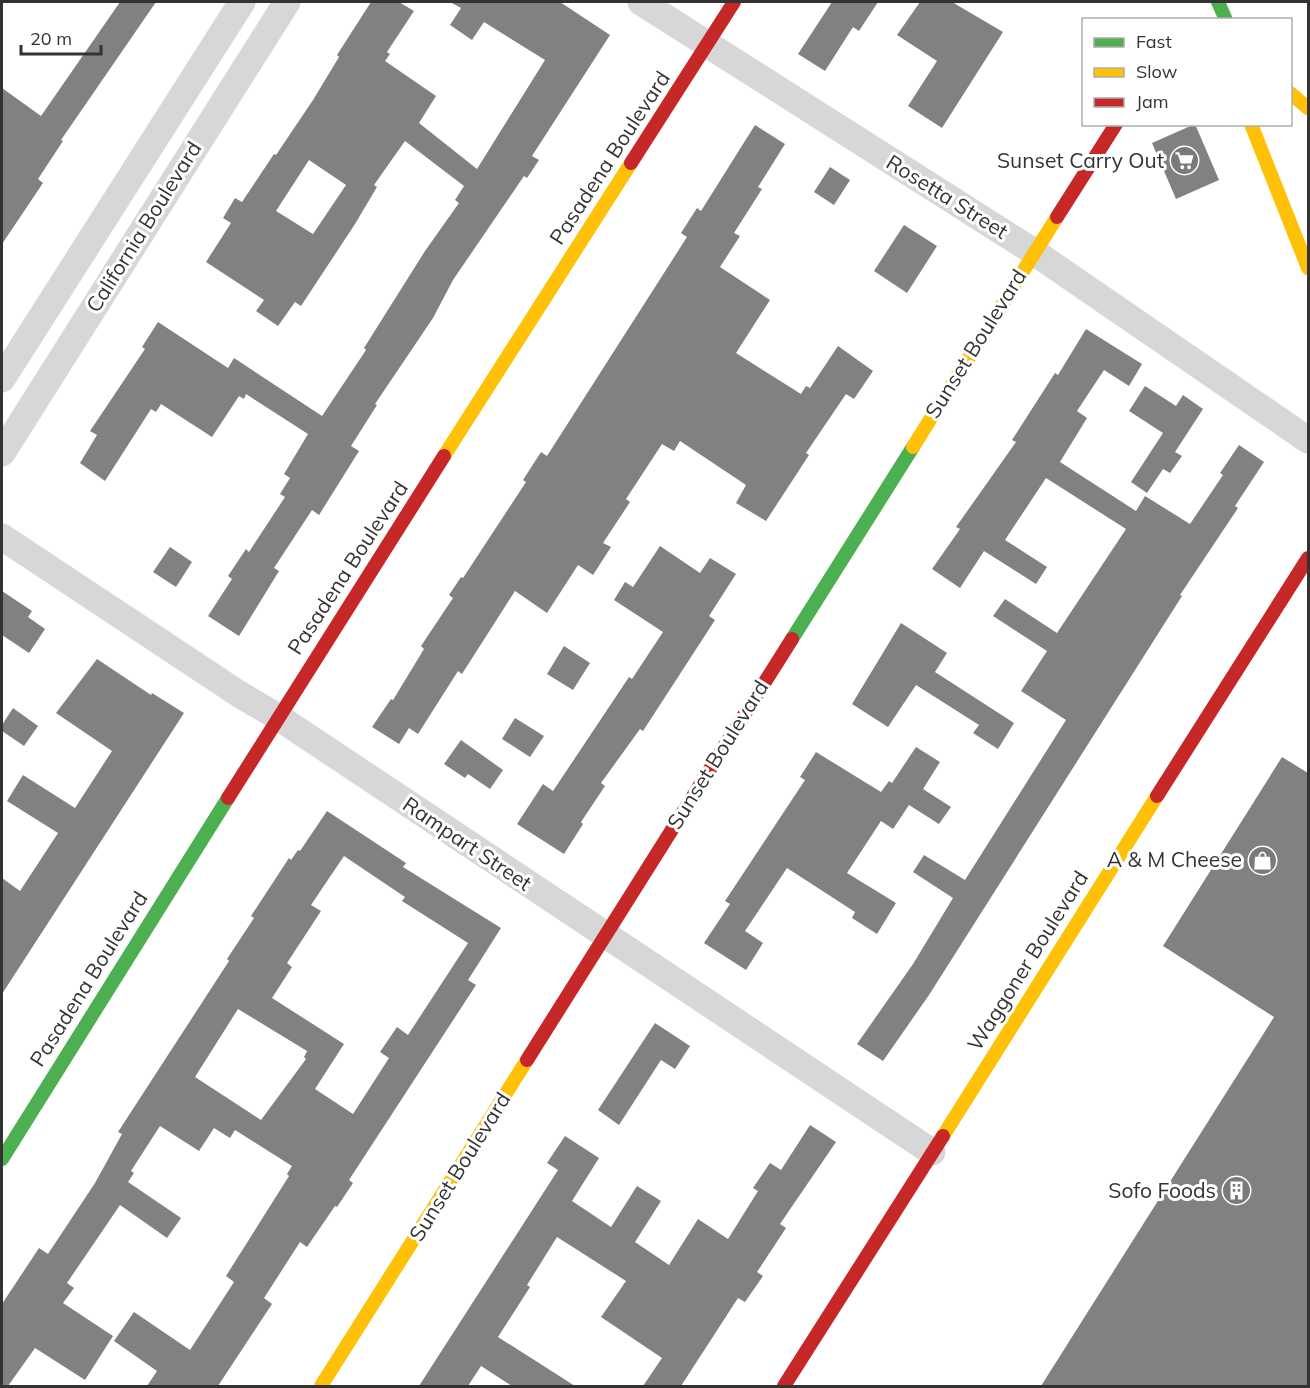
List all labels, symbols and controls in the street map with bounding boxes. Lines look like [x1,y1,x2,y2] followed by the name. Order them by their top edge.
[21,18,100,56] scale bar
[1082,18,1292,126] legend
[30,27,72,50] text: 20 m
[1136,30,1172,53] text: Fast
[1136,60,1178,83] text: Slow
[543,66,675,249] street label: Pasadena Boulevard
[1136,90,1169,113] text: Jam
[80,136,206,317] street label: California Boulevard
[1169,145,1201,177] supermarket icon: Sunset Carry Out
[997,147,1164,173] place label: Sunset Carry Out
[882,148,1013,244] street label: Rosetta Street
[919,264,1031,423] street label: Sunset Boulevard
[281,476,413,659] street label: Pasadena Boulevard
[661,675,773,834] street label: Sunset Boulevard
[398,791,537,896] street label: Rampart Street
[1247,844,1279,876] shop icon: A & M Cheese
[1107,846,1242,872] place label: A & M Cheese
[961,866,1093,1055] street label: Waggoner Boulevard
[24,886,153,1071] street label: Pasadena Boulevard
[403,1087,515,1246] street label: Sunset Boulevard
[1221,1175,1253,1207] building icon: Sofo Foods
[1108,1177,1216,1203] place label: Sofo Foods

